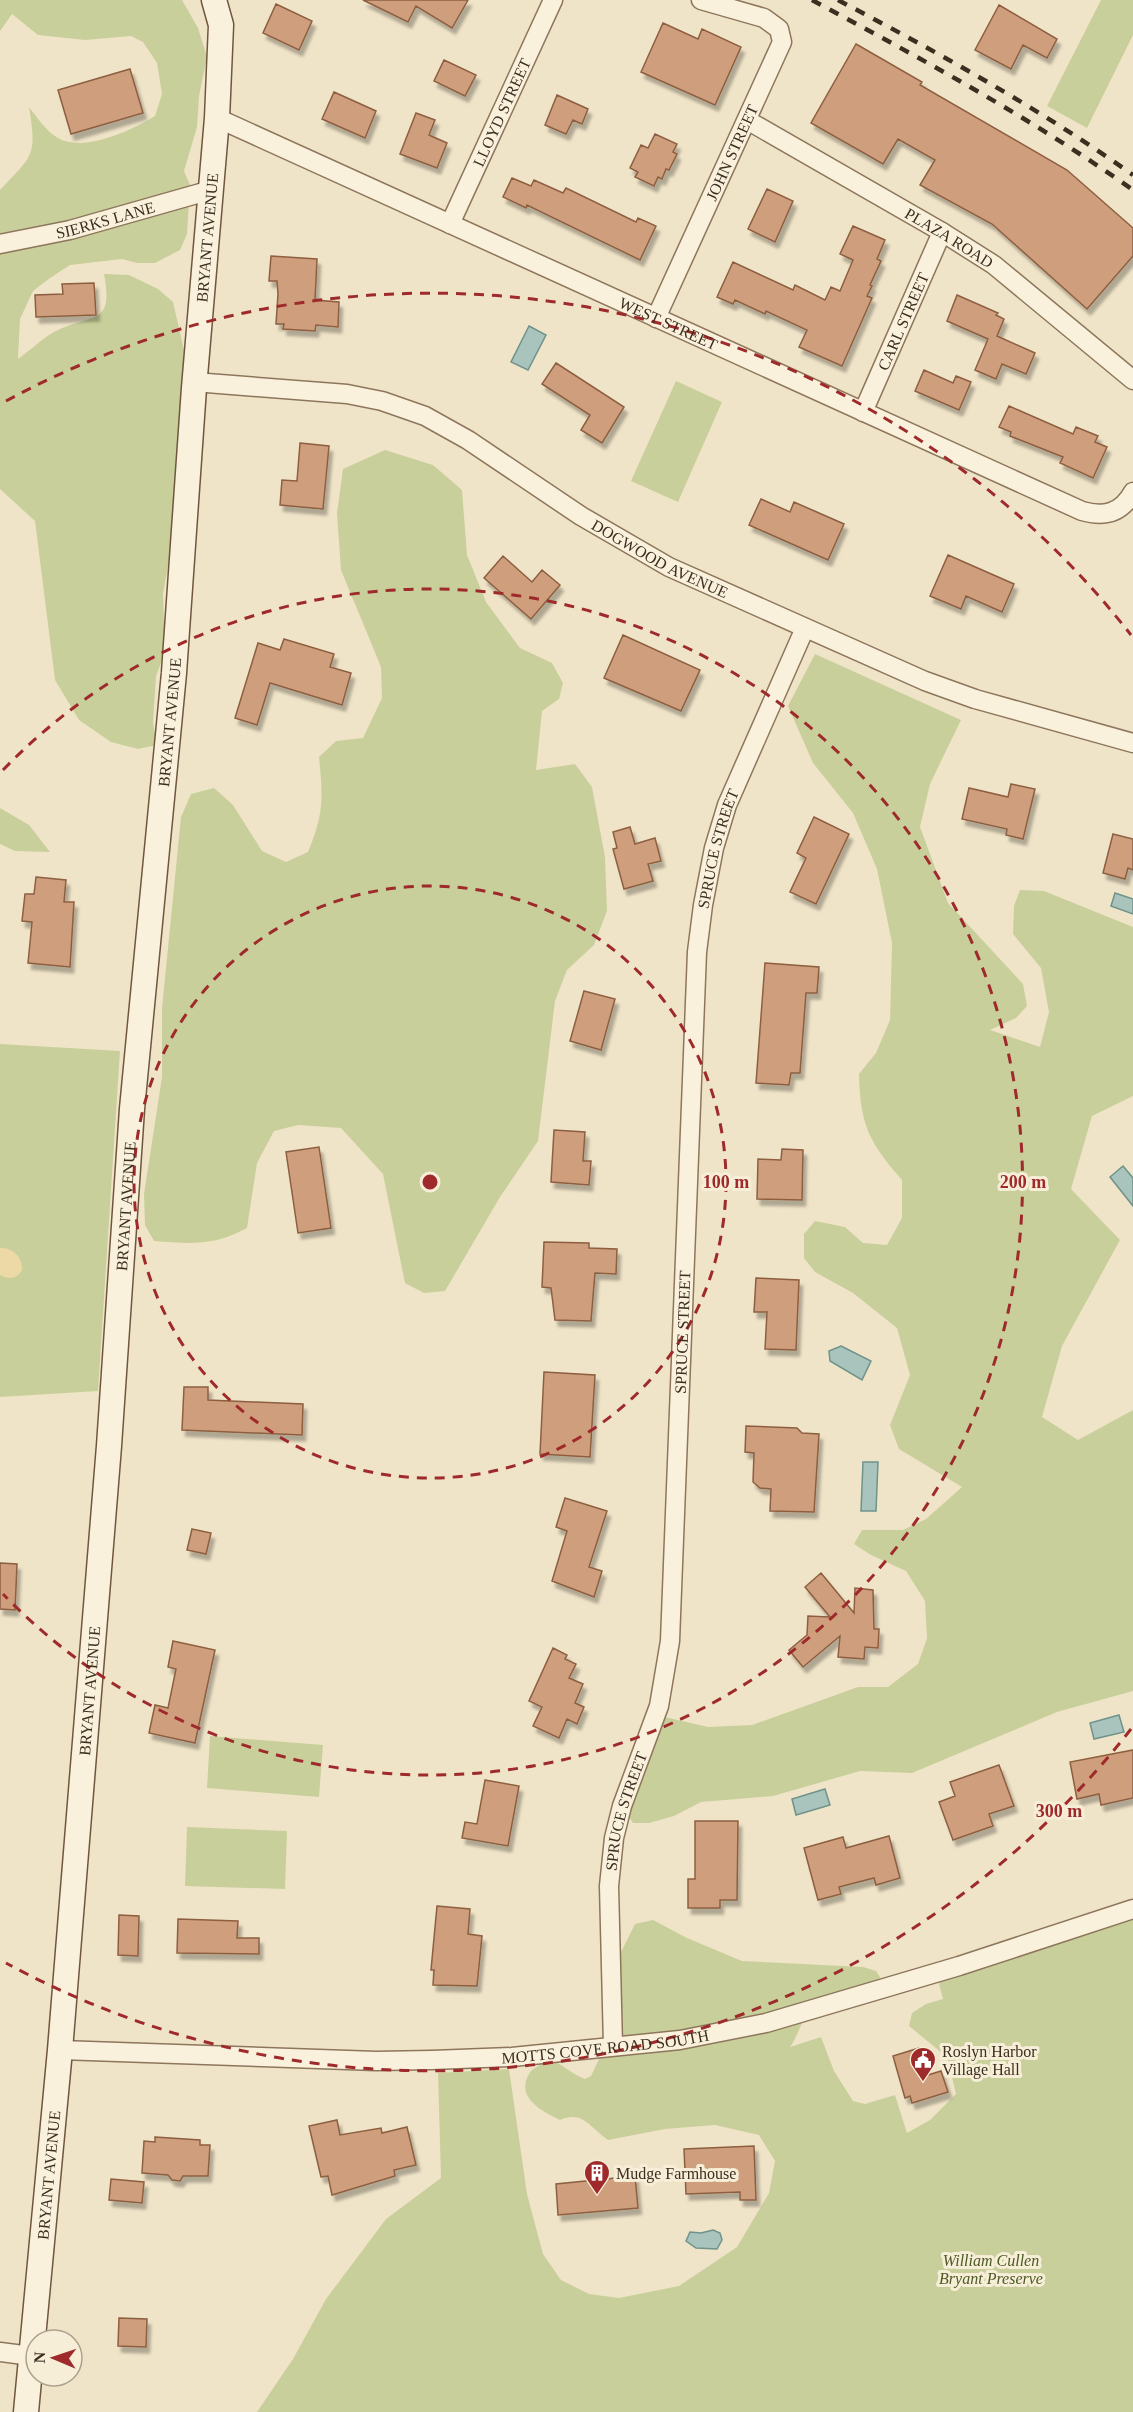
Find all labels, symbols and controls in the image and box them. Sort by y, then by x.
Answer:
street label: LLOYD STREET [470,56,534,169]
street label: JOHN STREET [703,102,761,203]
street label: BRYANT AVENUE [193,172,221,303]
street label: SIERKS LANE [54,198,157,242]
street label: PLAZA ROAD [902,205,996,271]
street label: CARL STREET [874,270,932,373]
street label: WEST STREET [617,294,720,353]
street label: DOGWOOD AVENUE [589,516,731,601]
street label: BRYANT AVENUE [155,657,184,788]
street label: SPRUCE STREET [695,786,742,910]
street label: BRYANT AVENUE [113,1141,139,1271]
centre of rings [420,1172,440,1192]
text: 100 m [703,1172,749,1192]
text: 200 m [1000,1172,1046,1192]
street label: SPRUCE STREET [672,1270,694,1394]
street label: BRYANT AVENUE [76,1625,103,1756]
street label: SPRUCE STREET [603,1749,650,1872]
text: 300 m [1036,1801,1082,1821]
street label: MOTTS COVE ROAD SOUTH [501,2026,711,2066]
place label: Roslyn Harbor Village Hall [942,2043,1037,2079]
public building icon: Roslyn Harbor Village Hall [908,2045,938,2083]
street label: BRYANT AVENUE [34,2110,63,2240]
building icon: Mudge Farmhouse [582,2158,612,2196]
place label: Mudge Farmhouse [616,2165,736,2183]
park label: William Cullen Bryant Preserve [939,2252,1043,2288]
north arrow [24,2328,84,2388]
text: N [31,2351,48,2364]

